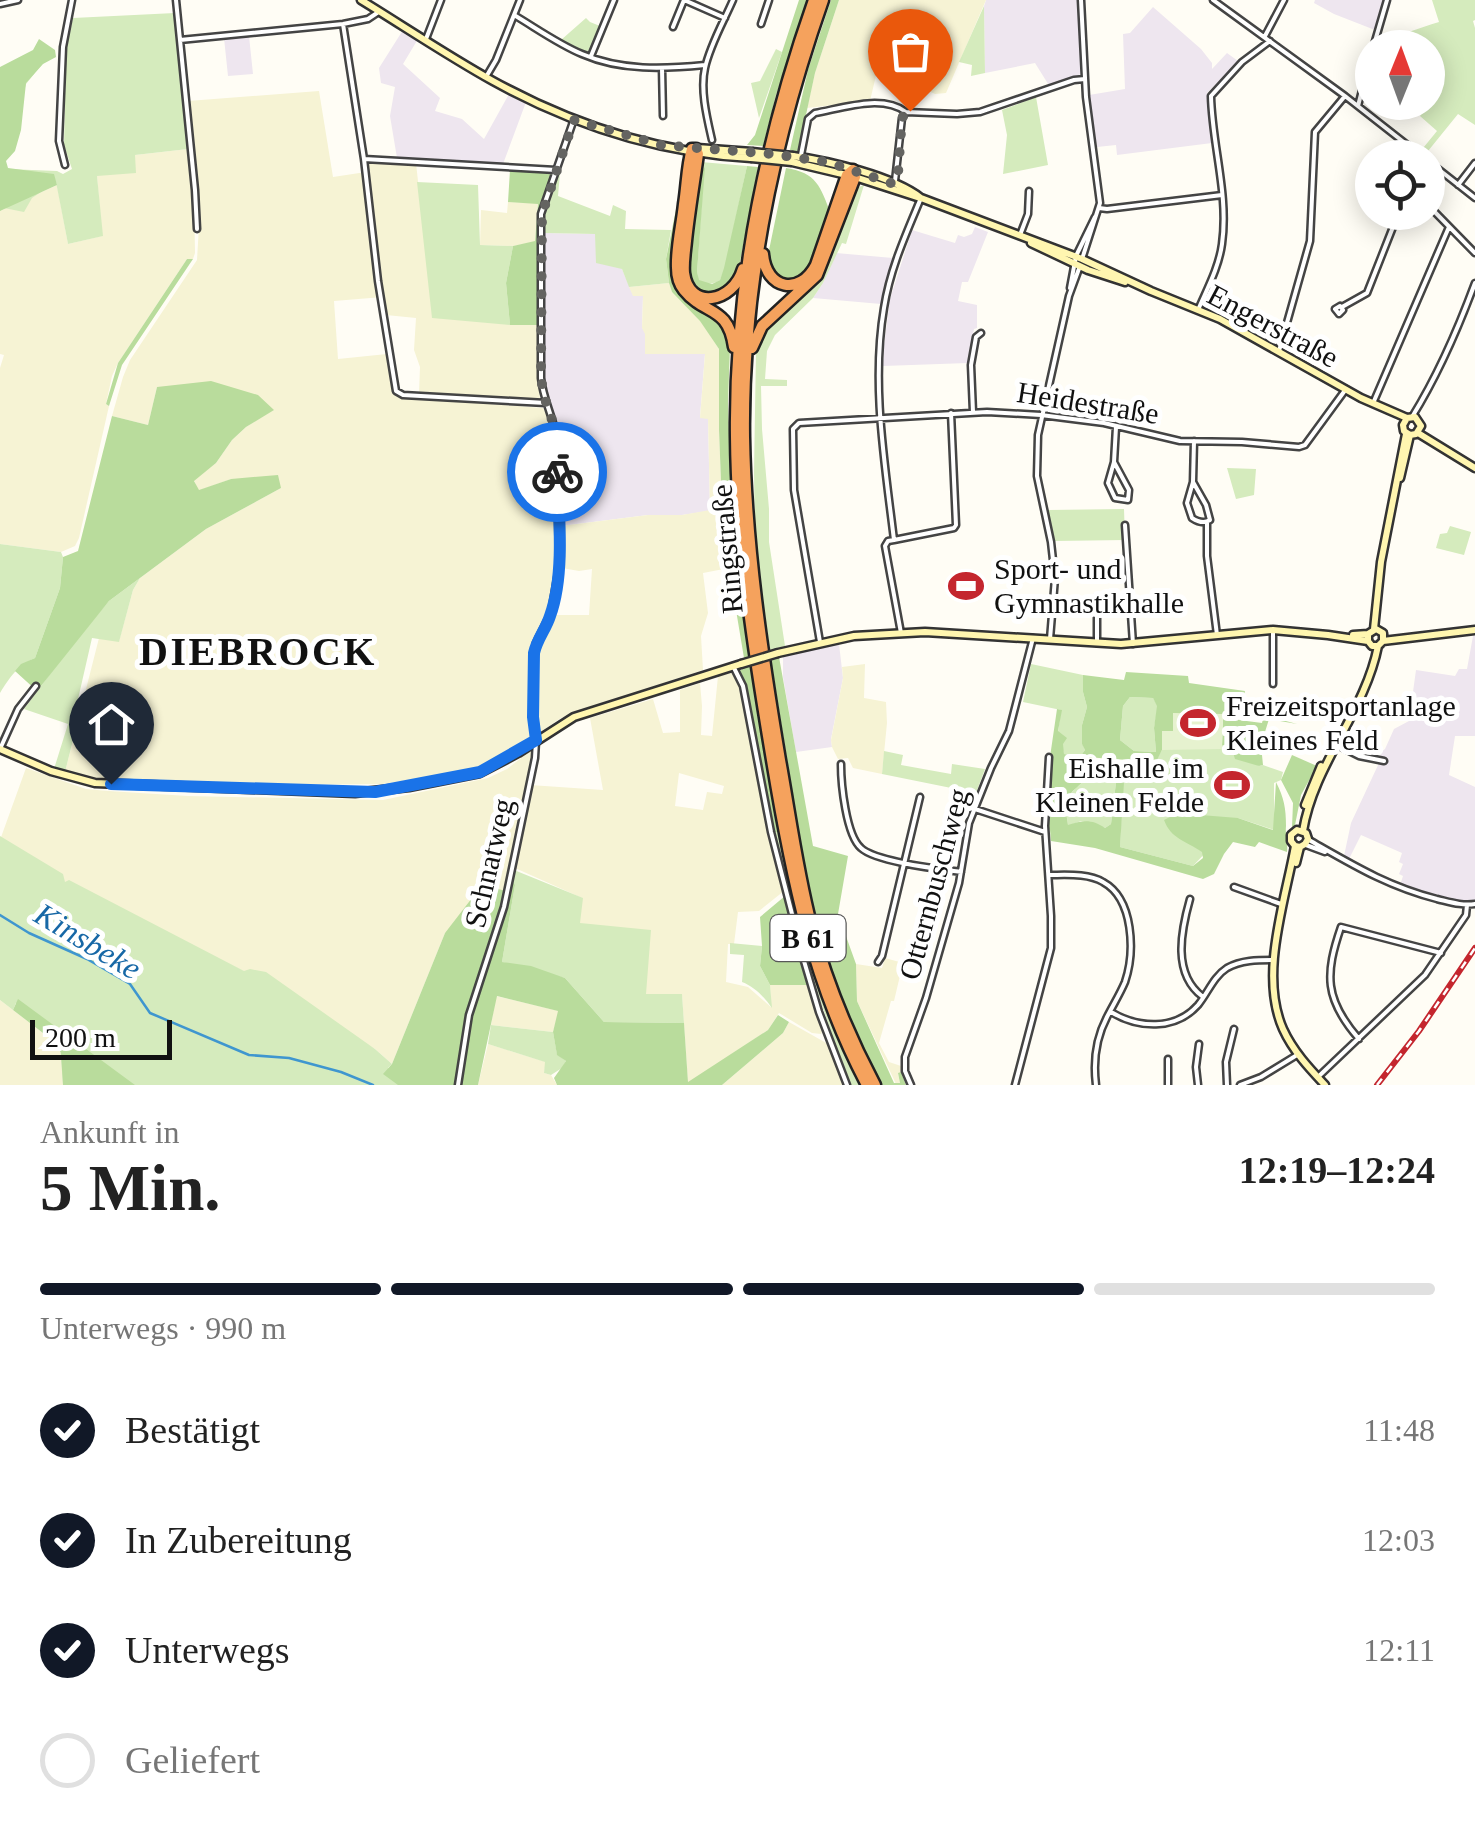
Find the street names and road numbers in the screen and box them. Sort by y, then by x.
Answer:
street label: Engerstraße [1202,277,1344,374]
street label: Heidestraße [1015,375,1161,430]
street label: Ringstraße [704,483,749,615]
street label: Otternbuschweg [892,785,975,983]
street label: Schnatweg [458,795,519,931]
road number: B 61 [770,915,846,961]

